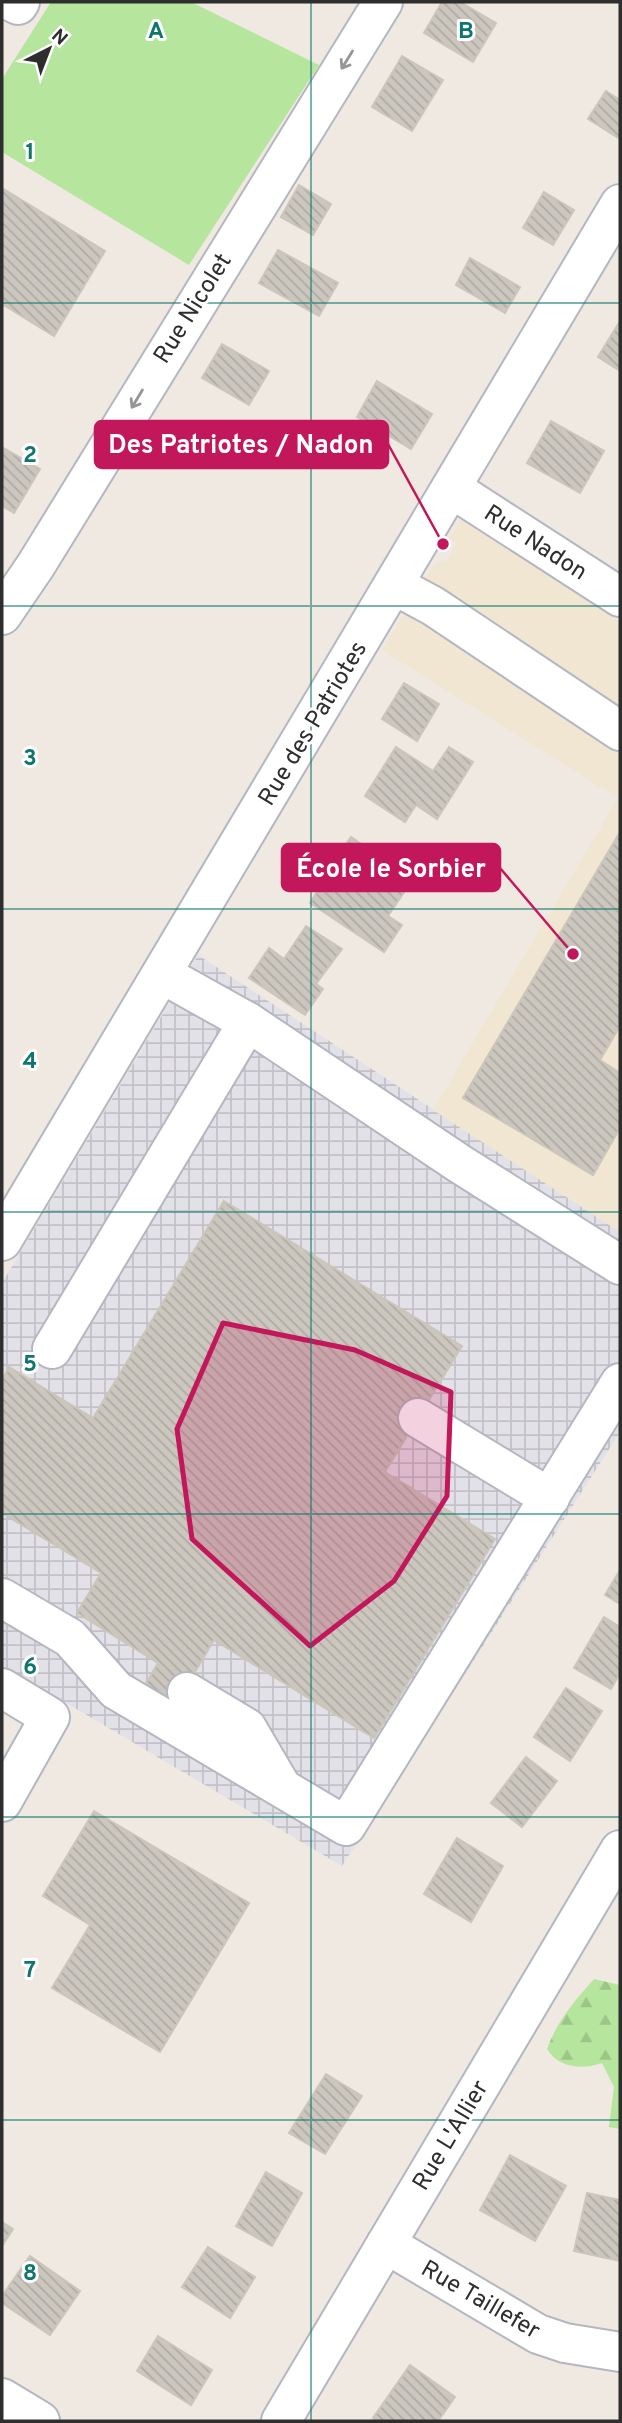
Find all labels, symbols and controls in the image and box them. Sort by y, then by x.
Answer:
north arrow [14,14,84,84]
text: A [148,18,164,47]
text: B [458,18,474,47]
text: N [46,24,72,51]
one-way arrow [339,49,353,69]
text: 1 [25,139,35,168]
street label: Rue Nicolet [148,248,239,370]
one-way arrow [129,389,143,409]
callout: Des Patriotes / Nadon [95,421,388,468]
text: Des Patriotes / Nadon [108,430,374,463]
text: 2 [23,442,37,471]
street label: Rue Nadon [478,499,592,588]
street label: Rue des Patriotes [253,636,375,812]
text: 3 [23,745,37,774]
callout: École le Sorbier [282,844,500,891]
text: École le Sorbier [296,852,486,887]
text: 4 [23,1048,37,1077]
text: 5 [23,1351,37,1380]
text: 6 [23,1654,37,1683]
text: 7 [24,1957,36,1986]
street label: Rue L'Allier [407,2075,496,2197]
street label: Rue Taillefer [415,2255,545,2347]
text: 8 [23,2260,37,2289]

